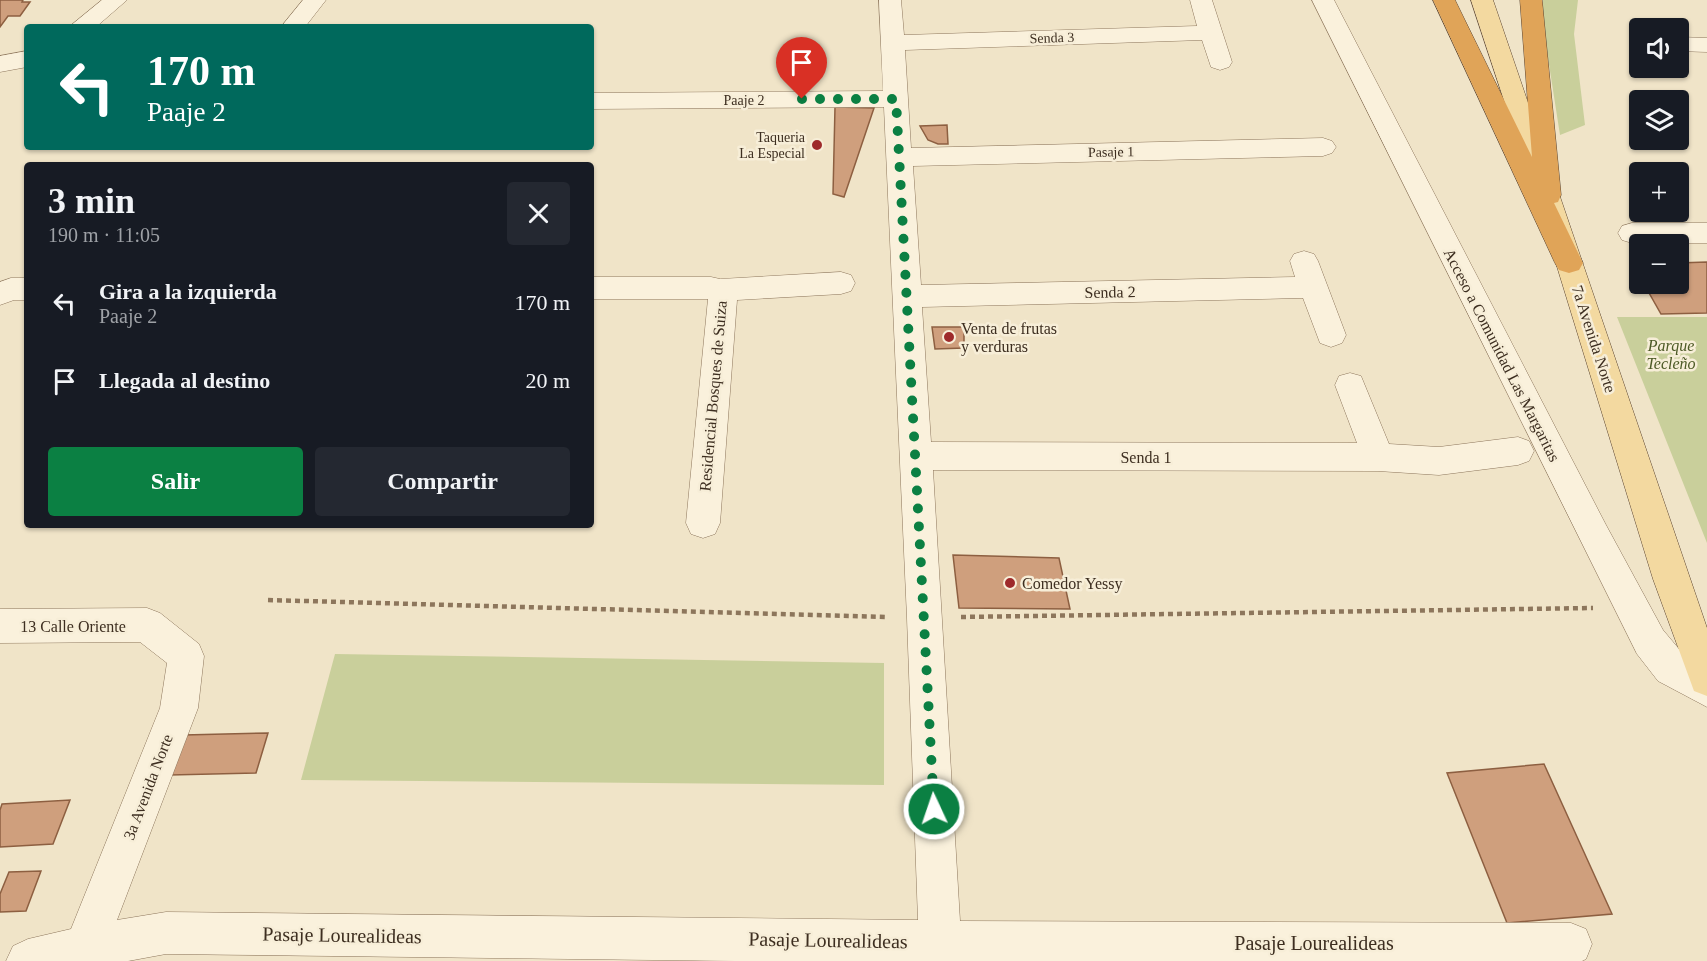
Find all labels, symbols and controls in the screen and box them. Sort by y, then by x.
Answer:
map controls [1629,18,1689,294]
button: sound [1629,18,1689,78]
street label: Senda 3 [1029,30,1075,46]
pin [776,37,827,99]
icon: arrive [785,46,818,79]
icon: left [48,48,126,126]
text: 170 m [147,48,256,94]
button: layers [1629,90,1689,150]
street label: Paaje 2 [724,93,764,108]
text: Paaje 2 [147,97,226,127]
place label: Taqueria La Especial [739,130,806,161]
marker: Taqueria La Especial [810,138,824,152]
street label: Pasaje 1 [1088,144,1134,160]
button: + [1629,162,1689,222]
text: 3 min [48,181,135,221]
button: close [507,182,570,245]
text: 190 m · 11:05 [48,224,160,246]
button: − [1629,234,1689,294]
street label: Acceso a Comunidad Las Margaritas [1440,246,1563,465]
text: Gira a la izquierda [99,279,277,304]
street label: Senda 2 [1084,283,1136,301]
street label: 7a Avenida Norte [1569,283,1619,395]
icon: left [48,287,81,320]
text: 170 m [514,290,570,315]
street label: Residencial Bosques de Suiza [696,300,731,492]
text: Paaje 2 [99,305,157,327]
place label: Venta de frutas y verduras [961,320,1057,356]
marker: Venta de frutas y verduras [942,330,956,344]
park label: Parque Tecleño [1646,337,1696,372]
icon: arrive [48,365,81,398]
text: Llegada al destino [99,368,270,393]
text: 20 m [525,368,570,393]
button: Salir [48,447,303,516]
button: Compartir [315,447,570,516]
street label: Senda 1 [1120,449,1172,466]
place label: Comedor Yessy [1022,575,1122,593]
marker: Comedor Yessy [1003,576,1017,590]
street label: 13 Calle Oriente [20,618,126,635]
street label: 3a Avenida Norte [120,732,176,842]
position arrow [902,777,966,841]
street label: Pasaje Lourealideas [262,923,422,948]
street label: Pasaje Lourealideas [748,928,908,953]
street label: Pasaje Lourealideas [1234,932,1394,955]

